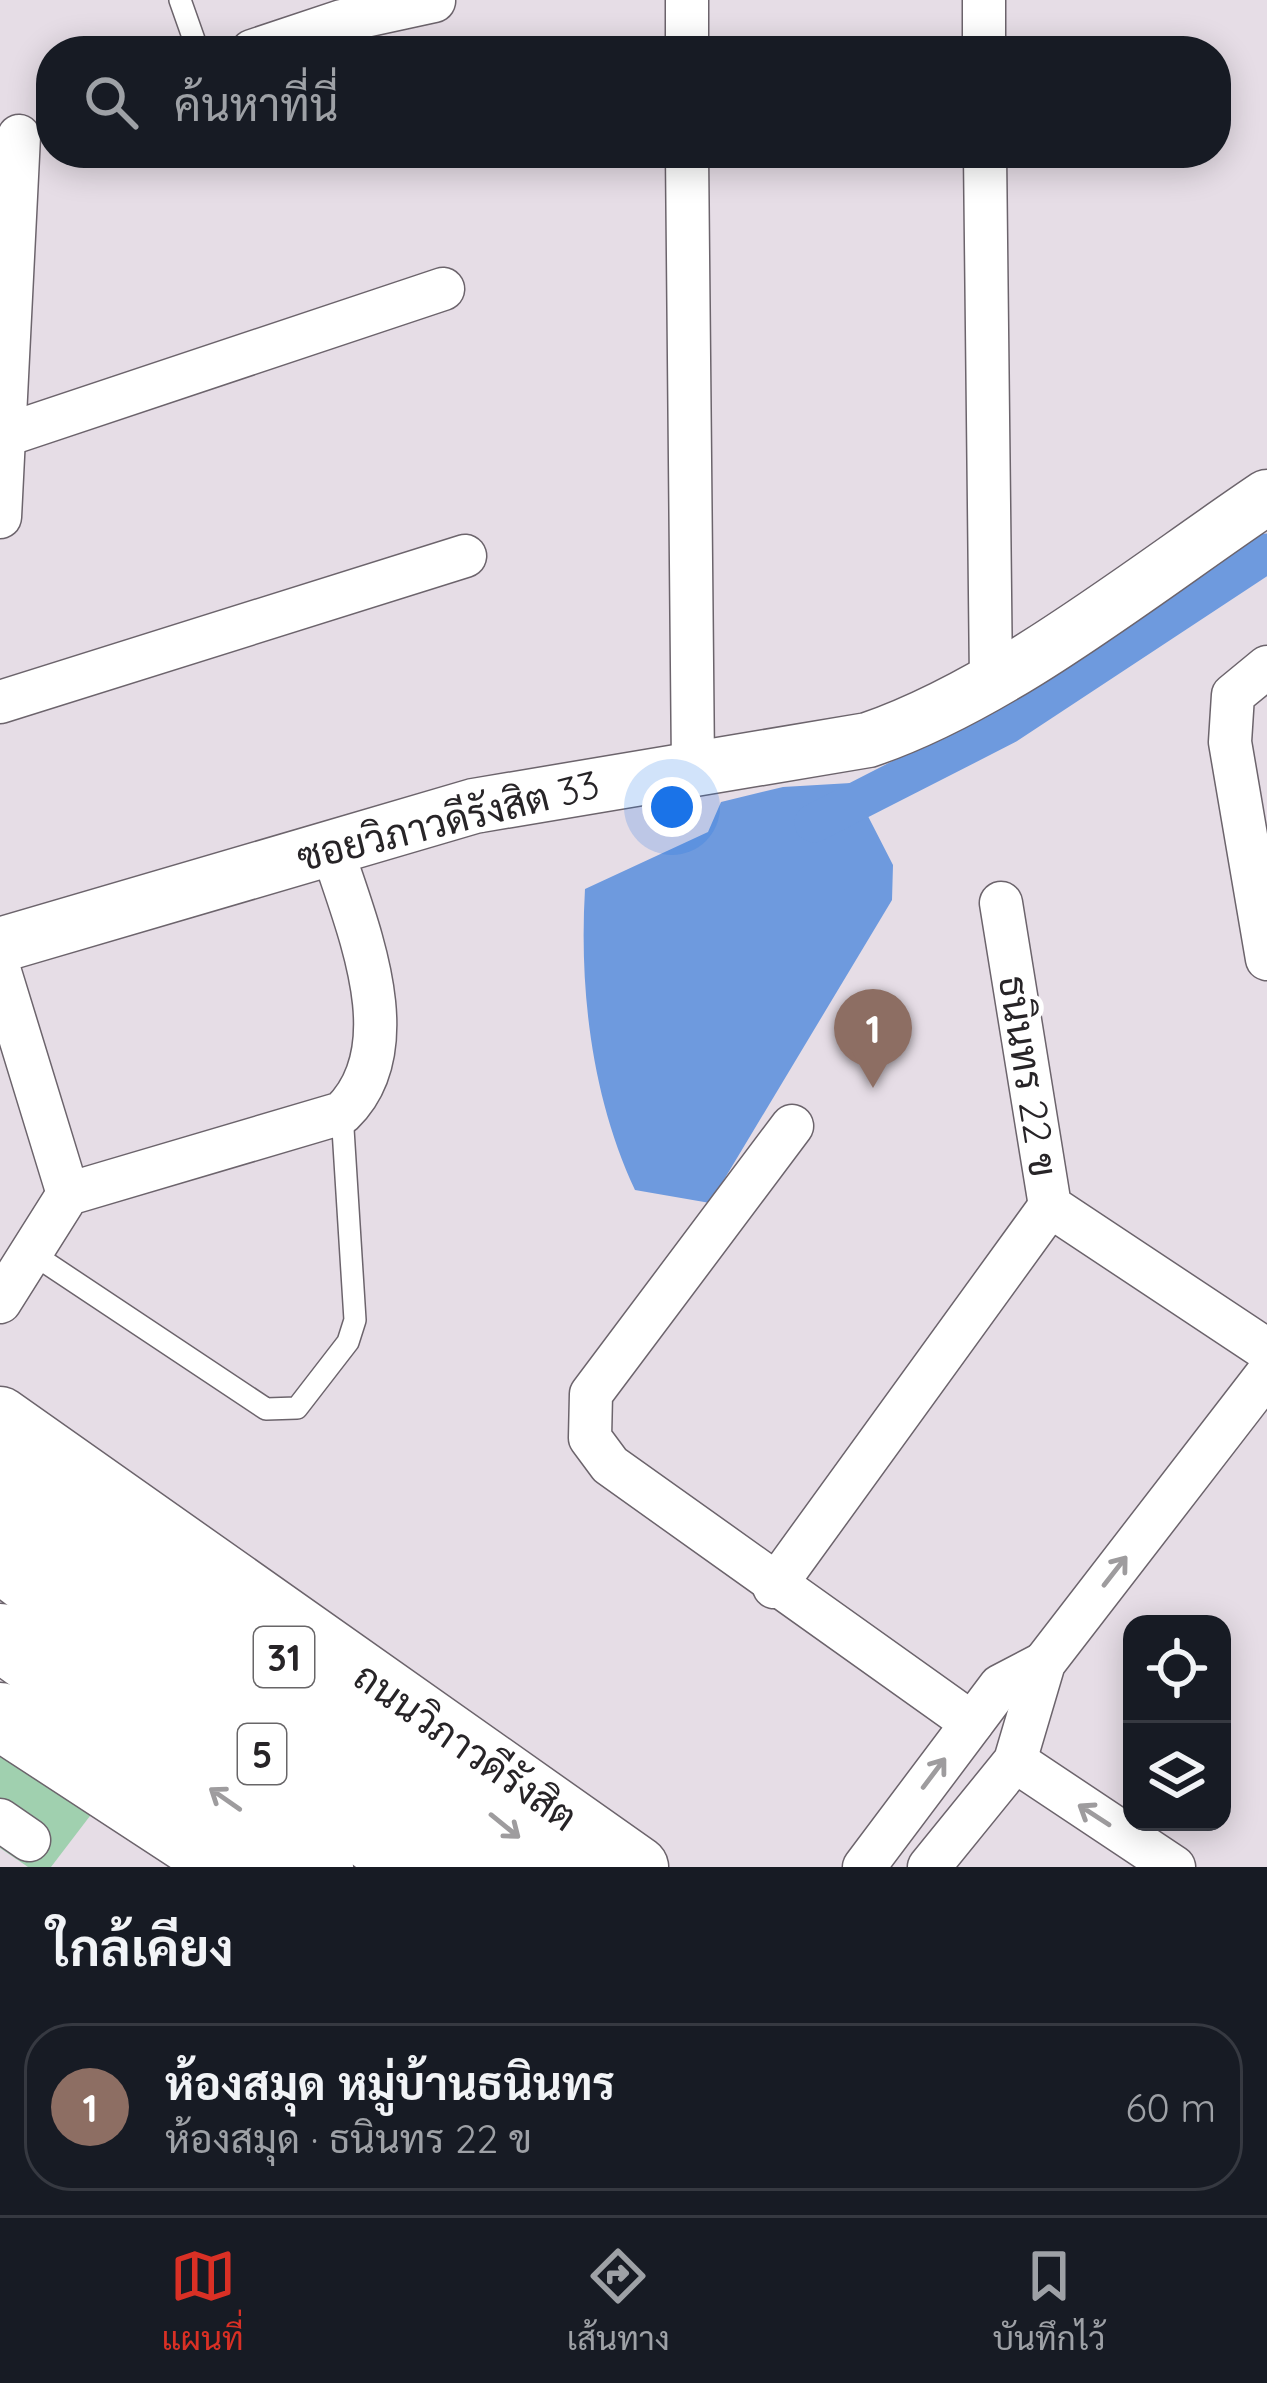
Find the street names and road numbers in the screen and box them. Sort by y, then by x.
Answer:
street label: ซอยวิภาวดีรังสิต 33 [292,759,604,881]
street label: ธนินทร 22 ข [989,972,1069,1180]
road number: 31 [254,1627,314,1687]
street label: ถนนวิภาวดีรังสิต [345,1651,587,1841]
road number: 5 [238,1724,286,1784]

